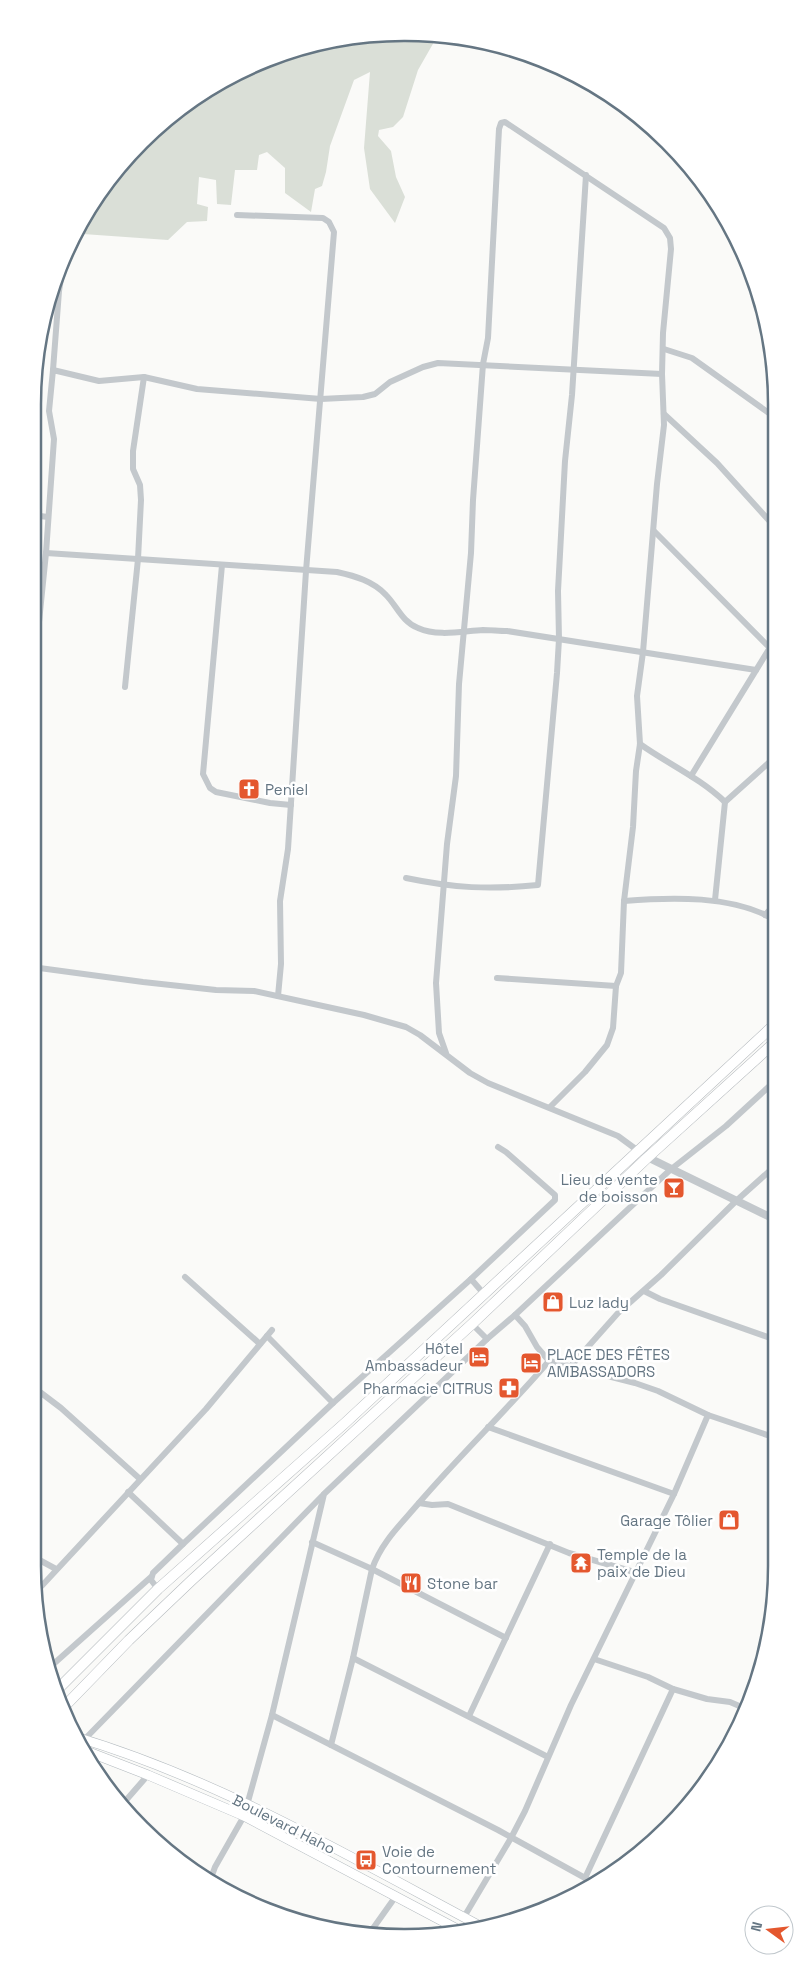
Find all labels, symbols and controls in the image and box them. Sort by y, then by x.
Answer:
church icon: Peniel [237,777,261,801]
place label: Peniel [265,780,308,799]
place label: Lieu de vente de boisson [561,1170,658,1206]
bar icon: Lieu de vente de boisson [662,1176,686,1200]
shop icon: Luz lady [541,1290,565,1314]
place label: Luz lady [569,1293,629,1312]
place label: Hôtel Ambassadeur [365,1339,463,1375]
hotel icon: Hôtel Ambassadeur [467,1345,491,1369]
place label: PLACE DES FÊTES AMBASSADORS [547,1345,670,1381]
hotel icon: PLACE DES FÊTES AMBASSADORS [519,1351,543,1375]
pharmacy icon: Pharmacie CITRUS [497,1376,521,1400]
place label: Pharmacie CITRUS [363,1379,493,1398]
shop icon: Garage Tôlier [717,1508,741,1532]
place label: Garage Tôlier [620,1511,713,1530]
place label: Temple de la paix de Dieu [597,1545,687,1581]
temple icon: Temple de la paix de Dieu [569,1551,593,1575]
restaurant icon: Stone bar [399,1571,423,1595]
place label: Stone bar [427,1574,498,1593]
street label: Boulevard Haho [229,1790,339,1858]
place label: Voie de Contournement [382,1842,496,1878]
bus stop icon: Voie de Contournement [354,1848,378,1872]
north arrow [744,1905,794,1955]
text: N [747,1920,766,1934]

